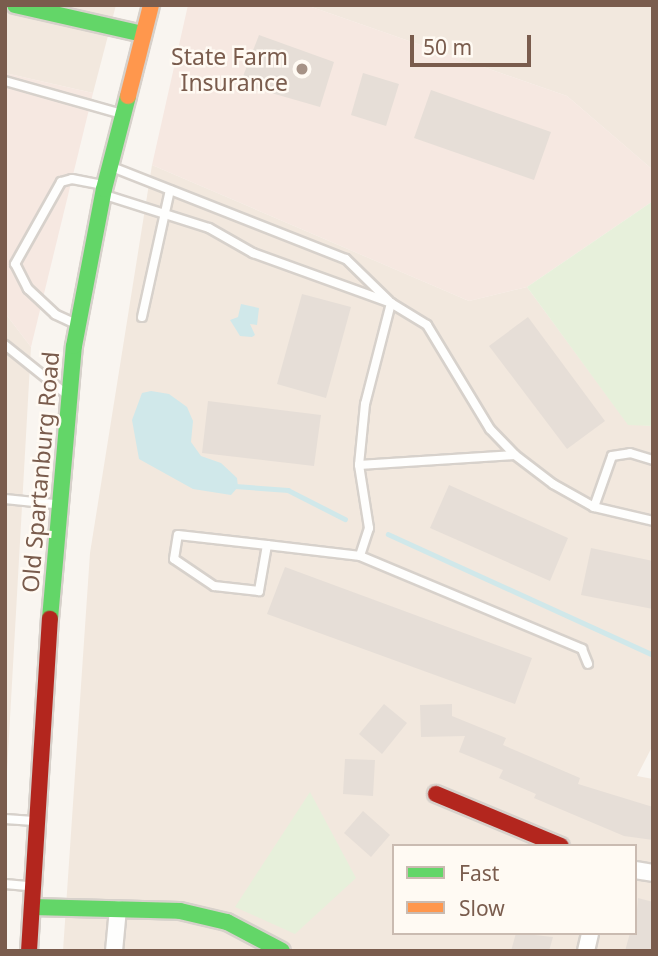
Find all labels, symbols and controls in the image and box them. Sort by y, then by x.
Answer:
scale bar [413,21,534,65]
text: 50 m [423,33,472,61]
place label: State Farm Insurance [171,42,288,96]
marker: State Farm Insurance [294,61,310,77]
street label: Old Spartanburg Road [16,350,64,594]
legend [392,844,637,935]
text: Fast [459,859,499,887]
text: Slow [459,894,505,922]

